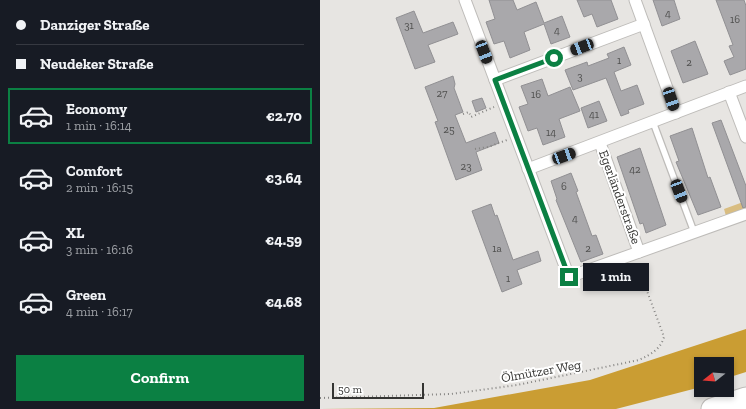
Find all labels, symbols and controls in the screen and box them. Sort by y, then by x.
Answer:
house number: 4 [665,7,671,20]
house number: 16 [730,13,740,26]
text: Danziger Straße [40,16,150,34]
house number: 31 [404,19,415,32]
house number: 4 [554,24,560,37]
car [569,37,595,57]
car [474,39,494,65]
route start [545,49,563,67]
house number: 1 [617,54,622,67]
text: Neudeker Straße [40,55,154,73]
house number: 2 [686,56,692,69]
house number: 3 [577,70,583,83]
car [661,86,681,112]
house number: 27 [437,87,447,100]
house number: 16 [531,88,541,101]
icon: car [18,98,54,134]
text: Economy [66,100,127,118]
text: €2.70 [266,107,302,125]
house number: 41 [589,108,600,121]
text: 1 min · 16:14 [66,118,132,133]
house number: 25 [443,123,455,136]
house number: 14 [546,126,556,139]
car [551,146,577,166]
street label: Egerländerstraße [596,148,644,246]
icon: car [18,160,54,196]
house number: 23 [460,160,472,173]
text: Comfort [66,162,122,180]
house number: 42 [629,163,641,176]
text: €3.64 [265,169,302,187]
car [669,178,689,204]
text: 2 min · 16:15 [66,180,133,195]
house number: 6 [561,180,567,193]
house number: 4 [572,212,578,225]
icon: car [18,222,54,258]
text: XL [66,224,84,242]
text: €4.59 [265,231,302,249]
text: 3 min · 16:16 [66,242,133,257]
house number: 1a [492,242,502,255]
house number: 2 [585,242,591,255]
callout: 1 min [583,263,649,291]
route end [560,268,578,286]
text: 1 min [601,269,631,284]
house number: 1 [506,272,511,285]
icon: car [18,284,54,320]
text: Green [66,286,106,304]
text: €4.68 [265,293,302,311]
text: 4 min · 16:17 [66,304,133,319]
button: Confirm [16,355,304,401]
street label: Ölmützer Weg [500,357,582,385]
north arrow [694,357,734,397]
map controls [694,357,734,397]
scale bar [332,381,424,400]
text: 50 m [338,383,362,396]

